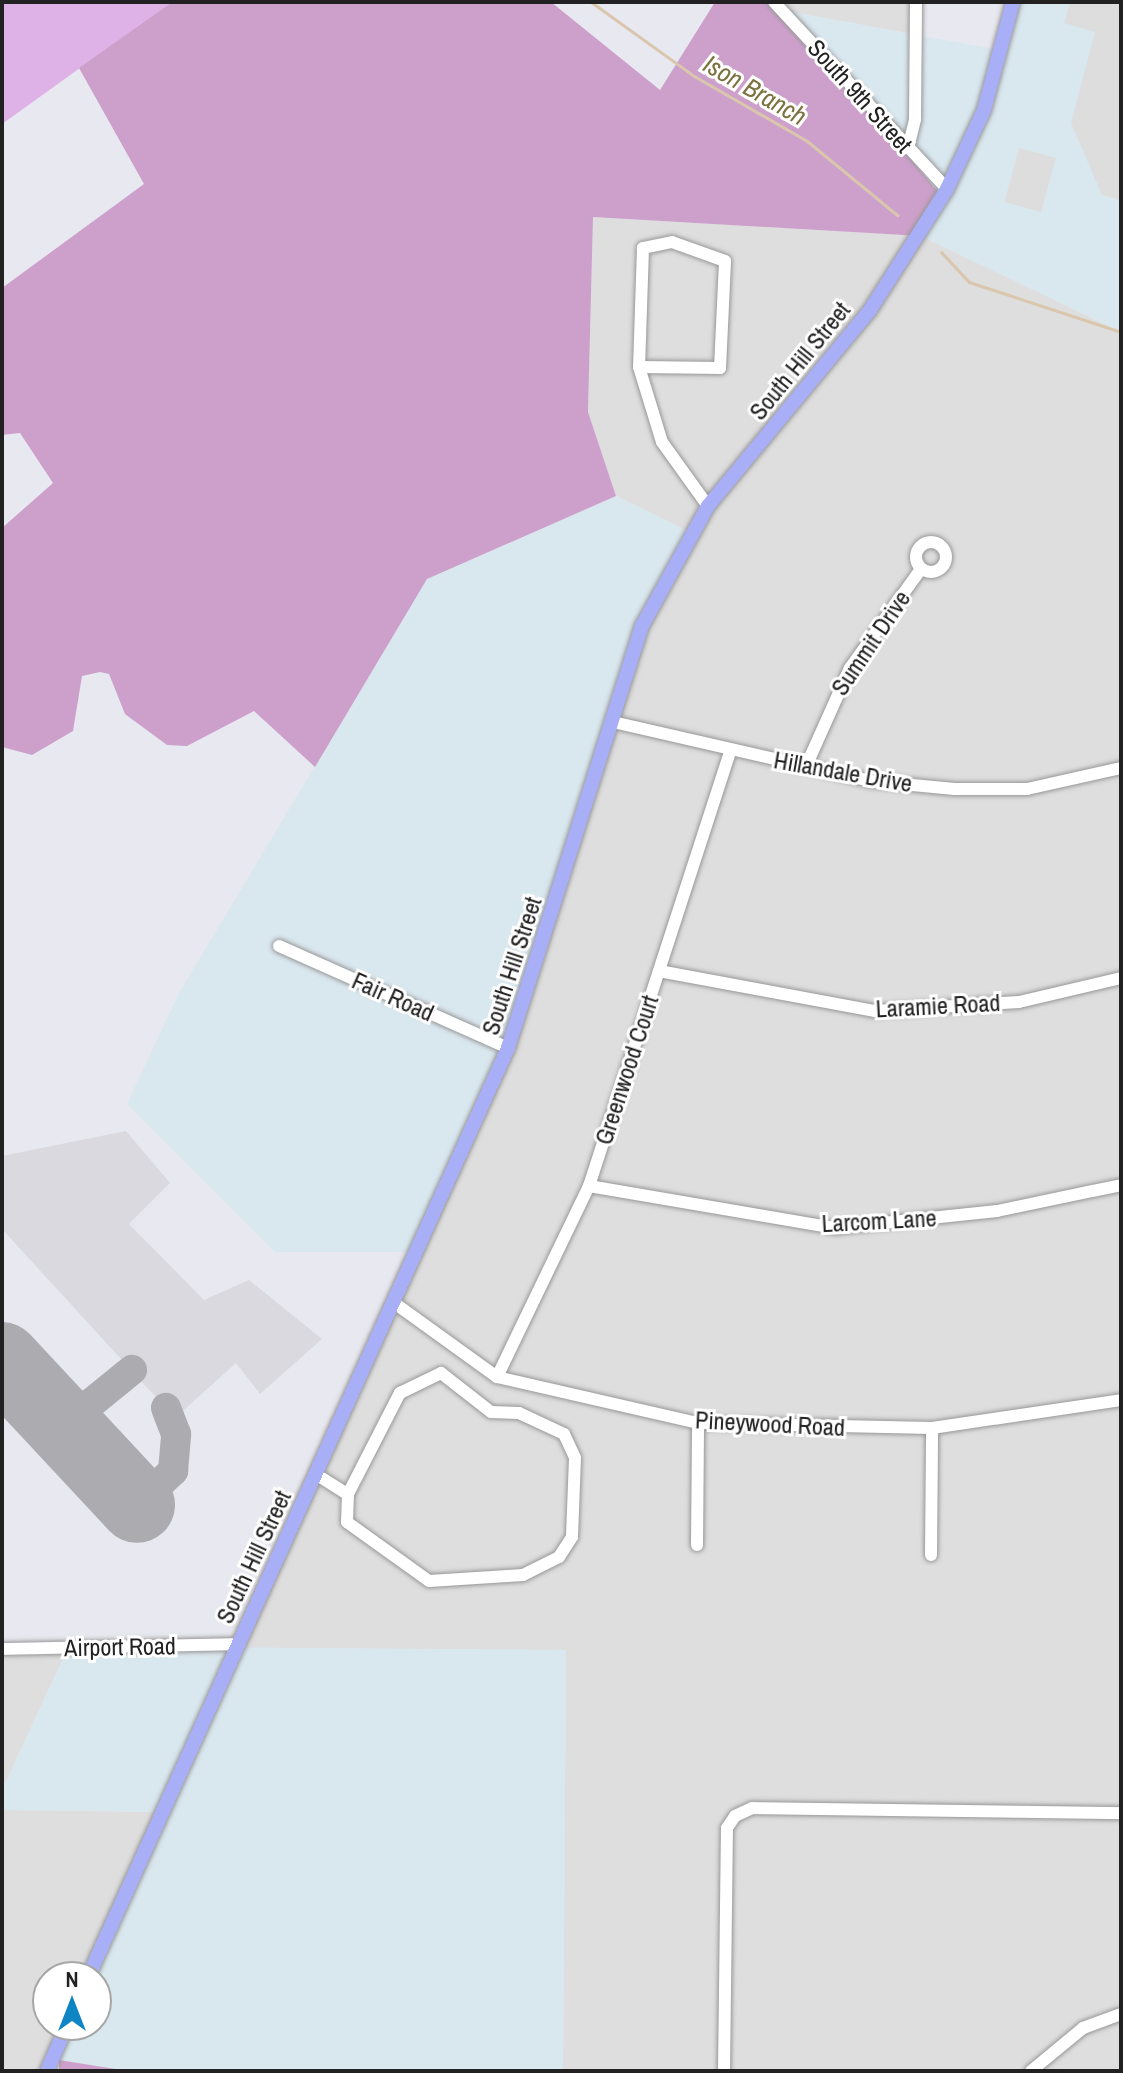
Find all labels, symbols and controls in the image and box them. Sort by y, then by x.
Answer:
street label: South 9th Street [802,34,918,158]
water label: Ison Branch [698,48,812,132]
street label: South Hill Street [744,296,856,426]
street label: Summit Drive [825,585,917,701]
street label: Hillandale Drive [772,746,914,798]
street label: South Hill Street [476,893,548,1039]
street label: Fair Road [348,966,438,1028]
street label: Laramie Road [875,988,1001,1024]
street label: Greenwood Court [589,992,665,1148]
street label: Larcom Lane [821,1204,937,1238]
street label: Pineywood Road [694,1406,846,1442]
street label: South Hill Street [211,1486,297,1628]
street label: Airport Road [64,1632,176,1662]
north arrow [32,1961,112,2041]
text: N [65,1964,79,1994]

